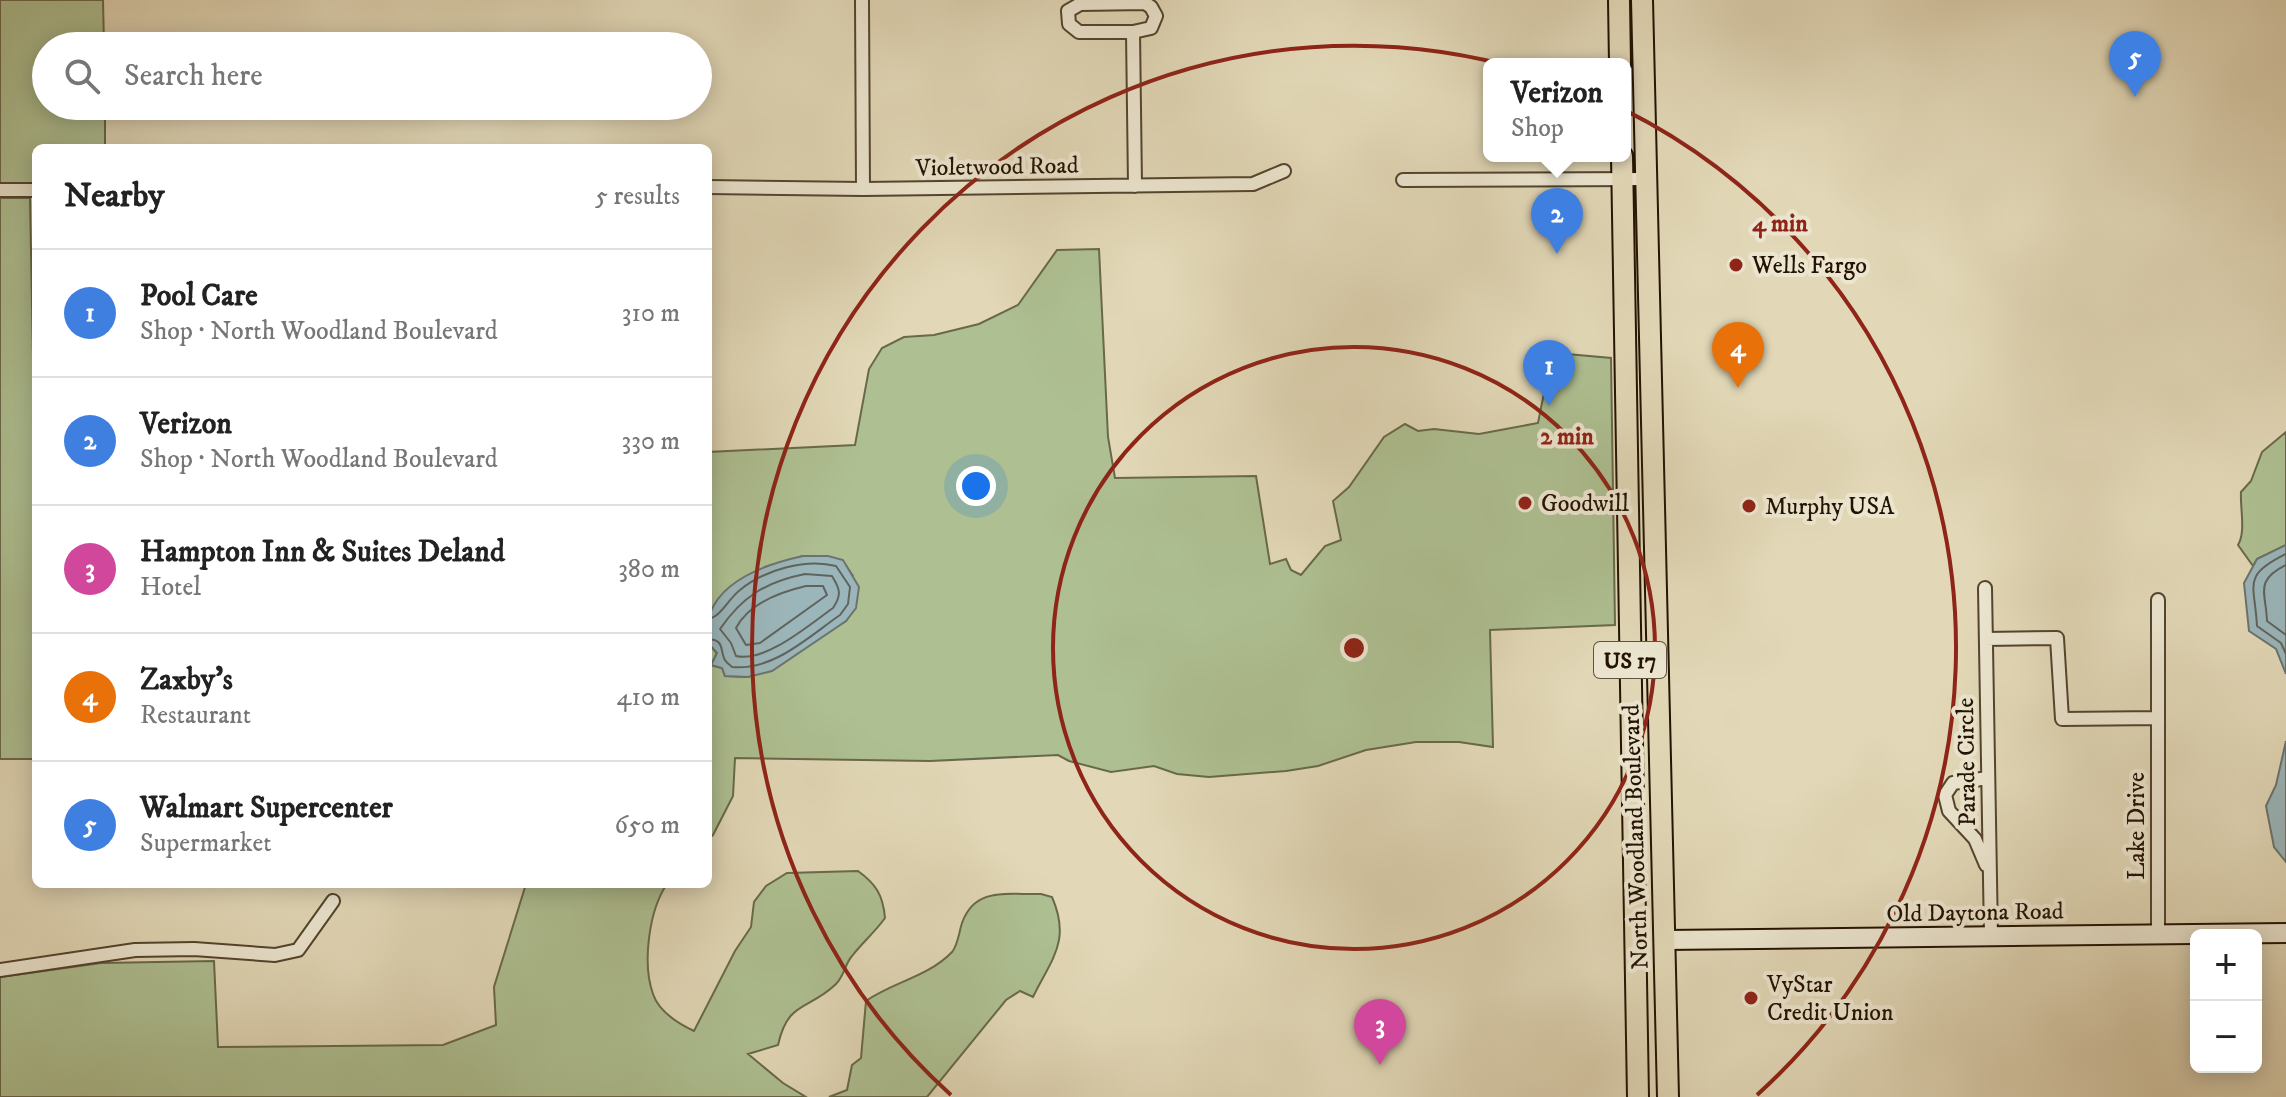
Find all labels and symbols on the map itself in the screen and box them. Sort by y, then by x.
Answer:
pin: 5 [2109,31,2161,97]
street label: Violetwood Road [914,151,1079,183]
pin: 2 [1531,188,1583,254]
text: 4 min [1752,209,1808,239]
place label: Wells Fargo [1751,251,1867,281]
marker: Wells Fargo [1727,256,1745,274]
pin: 4 [1712,322,1764,388]
pin: 1 [1523,340,1575,406]
text: 2 min [1540,422,1594,452]
your location [956,466,996,506]
place label: Goodwill [1541,489,1630,519]
place label: Murphy USA [1765,492,1895,522]
marker: Goodwill [1516,494,1534,512]
marker: Murphy USA [1740,497,1758,515]
centre of rings [1340,634,1368,662]
road number: US 17 [1594,642,1666,678]
street label: Parade Circle [1951,697,1983,827]
street label: North Woodland Boulevard [1616,704,1656,970]
street label: Lake Drive [2122,772,2152,880]
street label: Old Daytona Road [1886,896,2064,930]
place label: VyStar Credit Union [1766,970,1894,1028]
marker: VyStar Credit Union [1742,989,1760,1007]
pin: 3 [1354,999,1406,1065]

